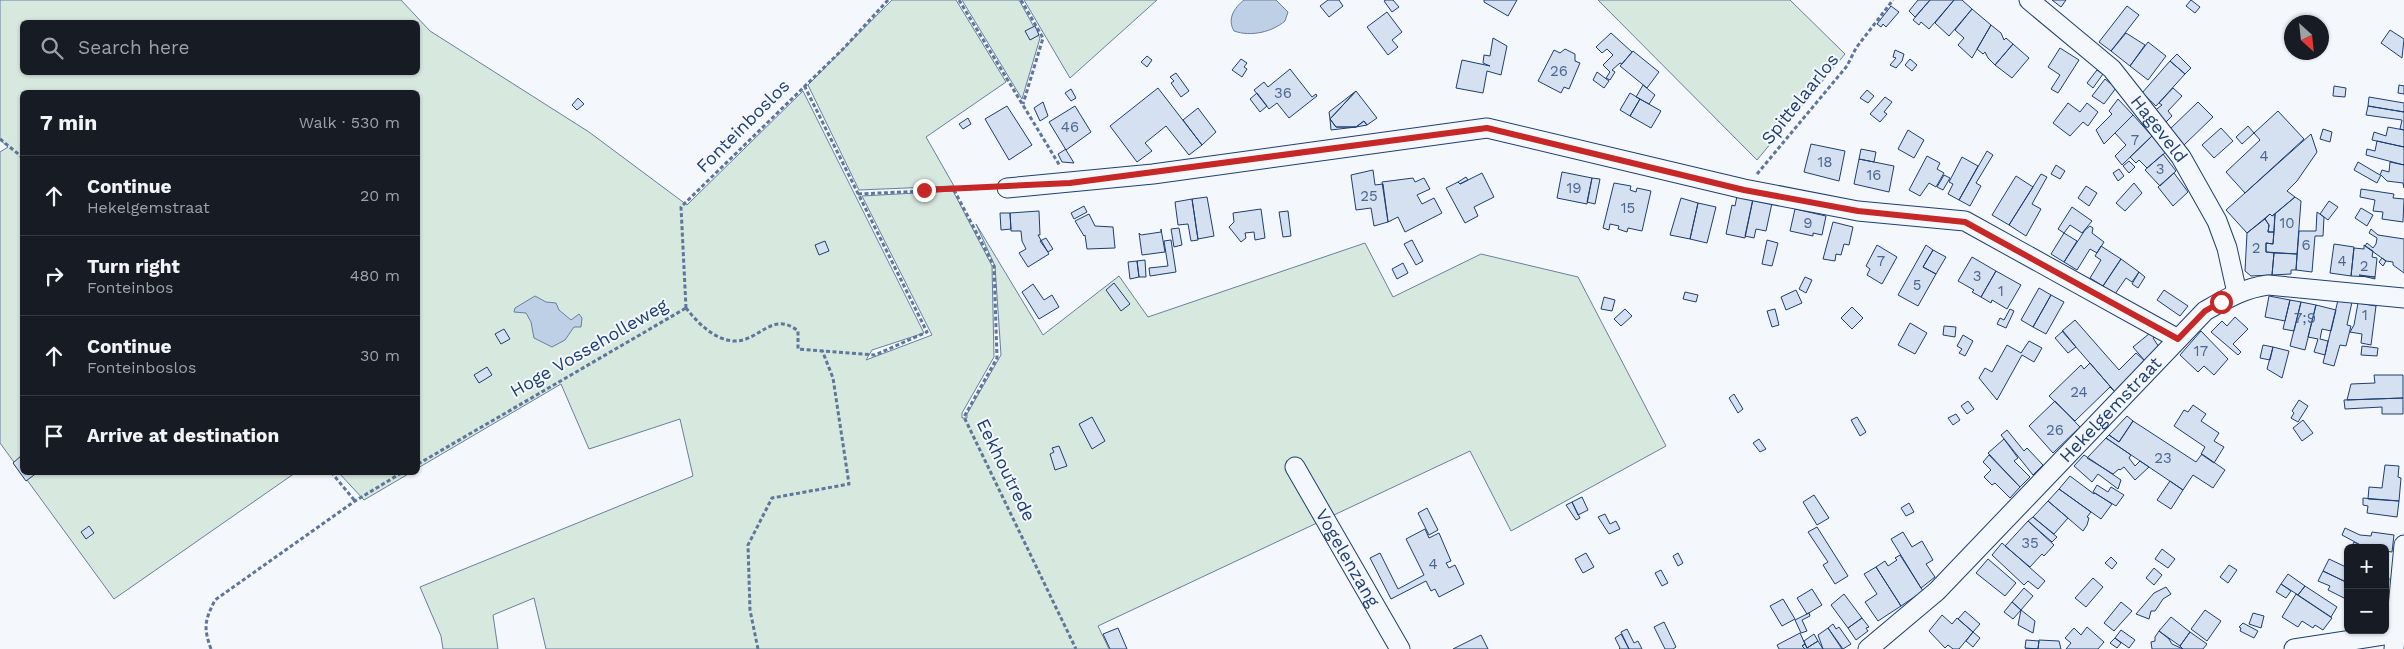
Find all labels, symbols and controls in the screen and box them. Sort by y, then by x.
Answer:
north arrow [2284,15,2329,60]
search box [20,20,420,75]
icon: search [38,34,66,62]
text: Search here [78,36,189,59]
street label: Spittelaarlos [1757,49,1843,148]
house number: 26 [1550,62,1568,80]
street label: Fonteinboslos [692,75,794,177]
house number: 36 [1274,84,1292,102]
street label: Hageveld [2127,91,2192,166]
text: 7 min [40,110,97,135]
text: Walk · 530 m [299,113,400,132]
house number: 46 [1061,118,1079,136]
house number: 7 [2131,131,2139,149]
house number: 4 [2259,147,2269,165]
house number: 18 [1817,153,1833,171]
house number: 3 [2156,160,2164,178]
house number: 16 [1867,166,1881,184]
text: Continue [87,175,171,198]
route end [913,179,936,202]
house number: 19 [1566,179,1582,197]
icon: ahead [40,182,68,210]
text: 20 m [360,186,400,205]
house number: 25 [1360,187,1378,205]
text: Hekelgemstraat [87,198,210,217]
house number: 15 [1621,199,1635,217]
house number: 9 [1803,214,1813,232]
house number: 10 [2279,214,2295,232]
house number: 6 [2301,236,2311,254]
house number: 2 [2252,239,2260,257]
house number: 7 [1877,252,1885,270]
house number: 4 [2337,252,2347,270]
text: Turn right [87,255,180,278]
house number: 2 [2360,257,2368,275]
icon: right [40,262,68,290]
text: 480 m [350,266,400,285]
house number: 3 [1973,267,1981,285]
house number: 5 [1913,276,1921,294]
text: Fonteinbos [87,278,173,297]
house number: 1 [1998,282,2004,300]
route start [2210,291,2233,314]
street label: Hoge Vosseholleweg [506,294,672,401]
house number: 1 [2362,306,2368,324]
house number: 7;9 [2294,309,2316,327]
text: Continue [87,335,171,358]
icon: ahead [40,342,68,370]
house number: 17 [2194,342,2208,360]
text: 30 m [360,346,400,365]
street label: Hekelgemstraat [2055,352,2166,467]
text: Fonteinboslos [87,358,196,377]
house number: 24 [2070,383,2088,401]
street label: Eekhoutrede [973,415,1040,524]
house number: 26 [2046,421,2064,439]
icon: arrive [40,422,68,450]
text: Arrive at destination [87,424,279,447]
house number: 23 [2154,449,2172,467]
street label: Vogelenzang [1312,505,1385,611]
house number: 35 [2021,534,2039,552]
map controls [2344,544,2389,634]
button: + [2344,544,2389,589]
house number: 4 [1428,555,1438,573]
button: − [2344,589,2389,634]

